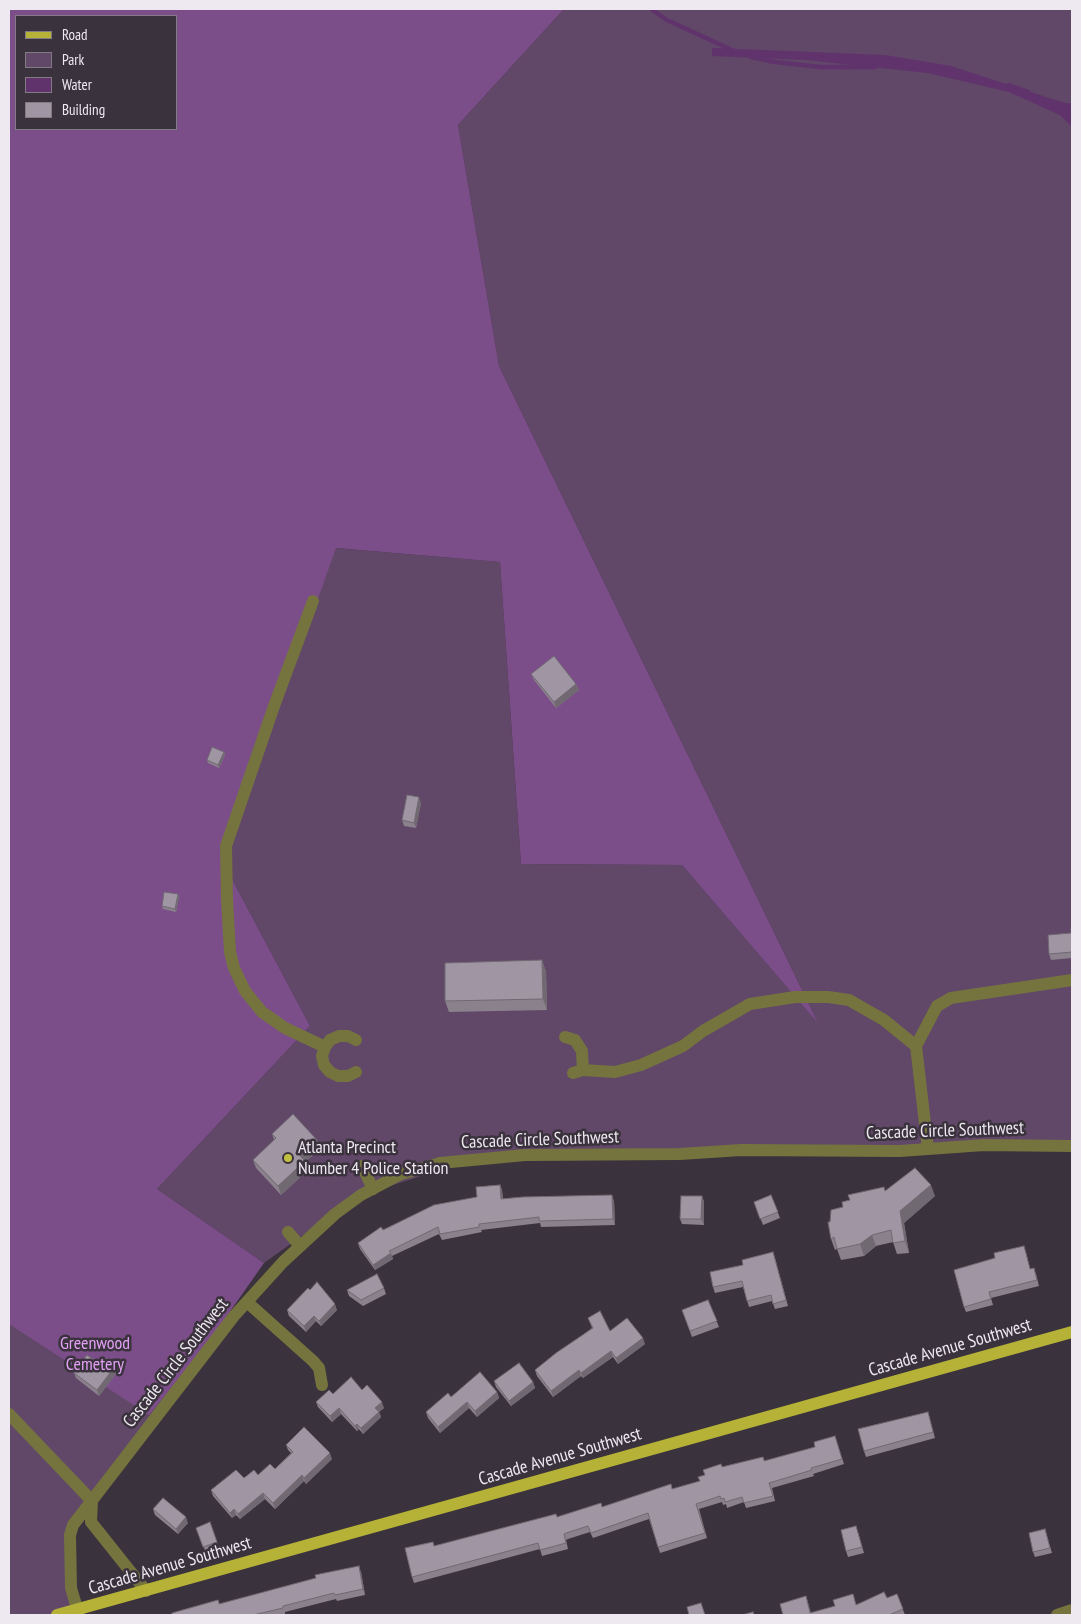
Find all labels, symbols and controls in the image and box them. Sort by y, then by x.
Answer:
legend [15,15,178,130]
text: Road [62,25,88,44]
text: Park [62,50,84,69]
text: Water [62,75,92,94]
text: Building [62,100,105,119]
street label: Cascade Circle Southwest [866,1117,1024,1145]
street label: Cascade Circle Southwest [461,1126,619,1154]
place label: Atlanta Precinct Number 4 Police Station [298,1137,448,1180]
marker: Atlanta Precinct Number 4 Police Station [282,1152,294,1164]
street label: Cascade Circle Southwest [119,1294,233,1432]
street label: Cascade Avenue Southwest [866,1314,1034,1382]
park label: Greenwood Cemetery [60,1333,130,1376]
street label: Cascade Avenue Southwest [476,1423,644,1491]
street label: Cascade Avenue Southwest [86,1532,254,1600]

